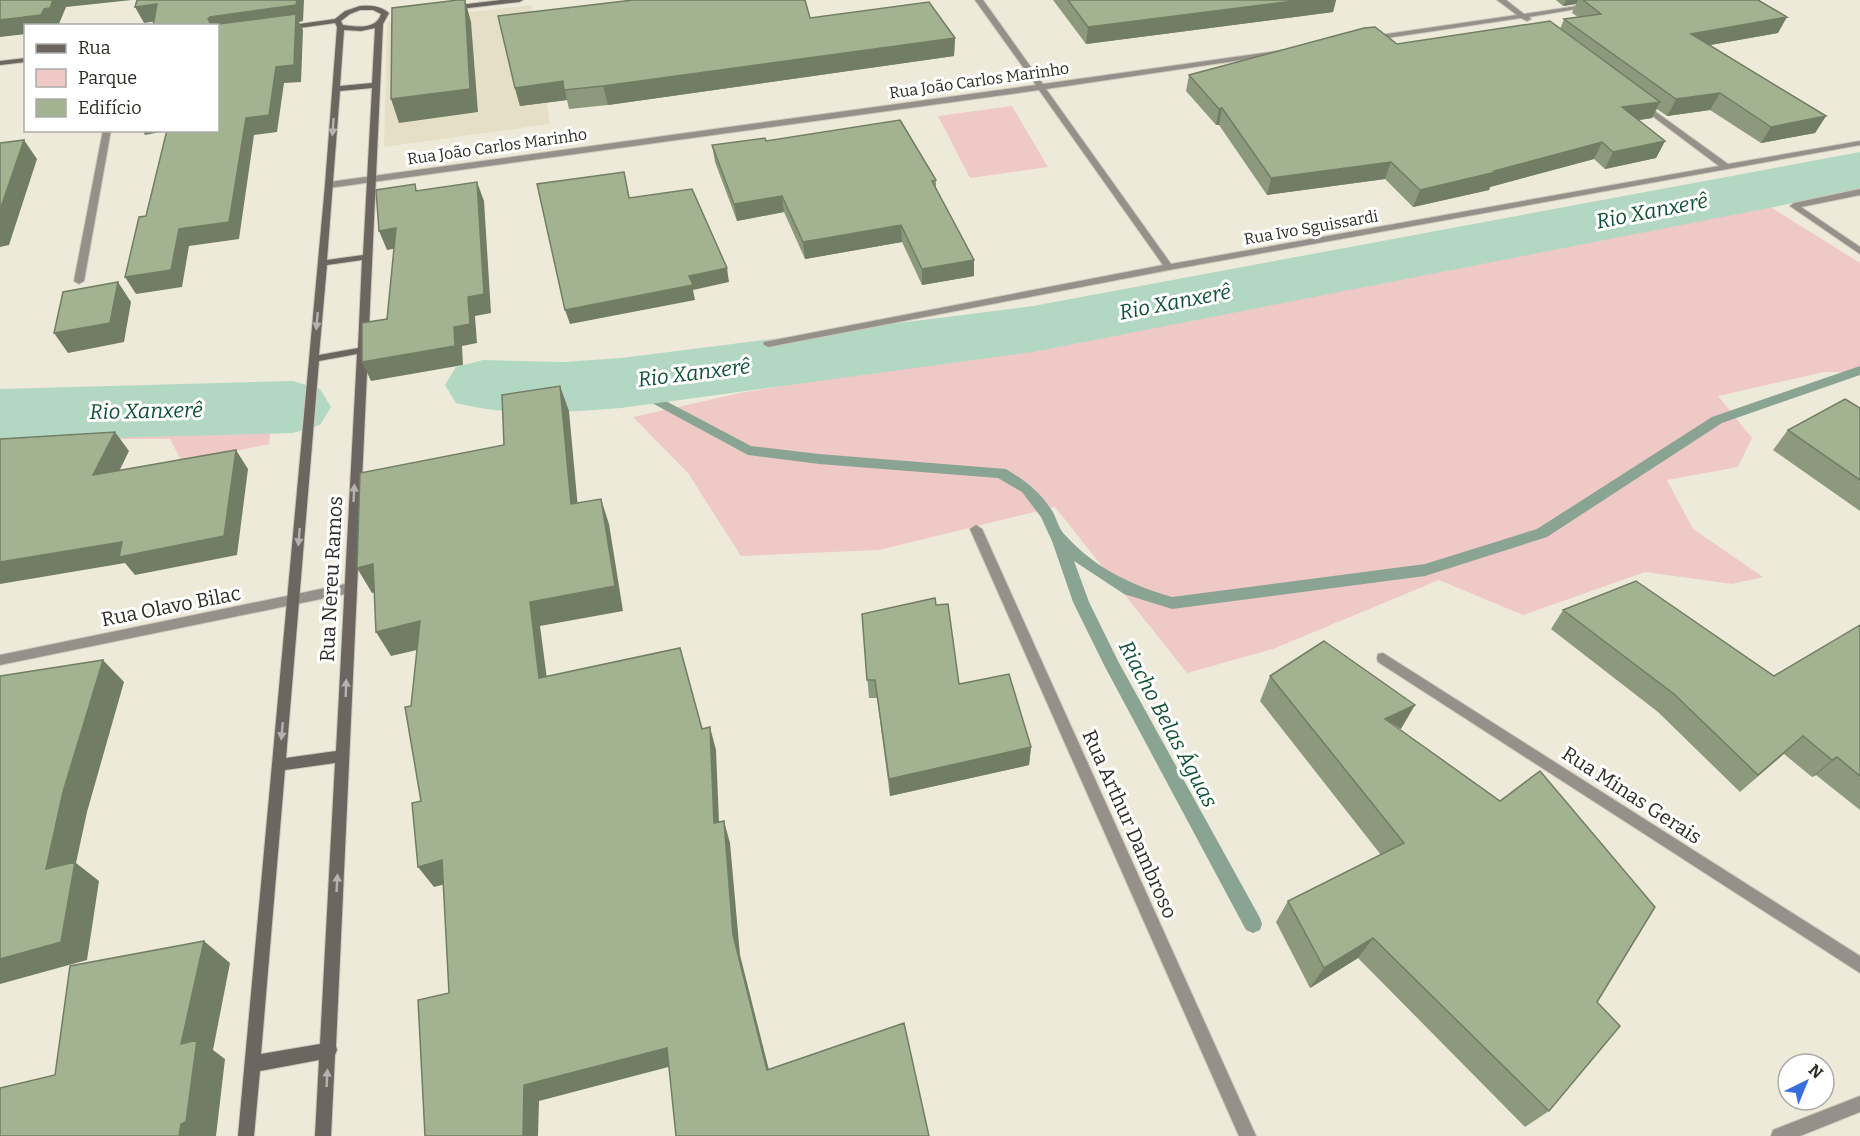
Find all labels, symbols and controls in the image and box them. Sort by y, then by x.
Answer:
legend [24,24,219,132]
text: Rua [78,37,111,59]
street label: Rua João Carlos Marinho [888,58,1070,103]
text: Parque [78,67,137,89]
text: Edifício [78,97,142,119]
one-way arrow [328,118,337,137]
street label: Rua João Carlos Marinho [406,124,588,169]
water label: Rio Xanxerê [1594,187,1710,235]
street label: Rua Ivo Sguissardi [1242,206,1380,249]
water label: Rio Xanxerê [1117,278,1233,326]
one-way arrow [312,312,322,331]
water label: Rio Xanxerê [636,353,752,393]
water label: Rio Xanxerê [89,397,203,425]
one-way arrow [350,484,359,503]
street label: Rua Nereu Ramos [315,495,347,663]
one-way arrow [294,527,303,546]
street label: Rua Olavo Bilac [99,581,243,631]
water label: Riacho Belas Águas [1113,636,1223,812]
one-way arrow [341,679,350,698]
one-way arrow [277,721,287,740]
street label: Rua Arthur Dambroso [1078,726,1182,922]
street label: Rua Minas Gerais [1558,741,1706,849]
one-way arrow [332,873,341,892]
north arrow [1776,1052,1836,1112]
text: N [1805,1060,1827,1083]
one-way arrow [322,1068,331,1087]

